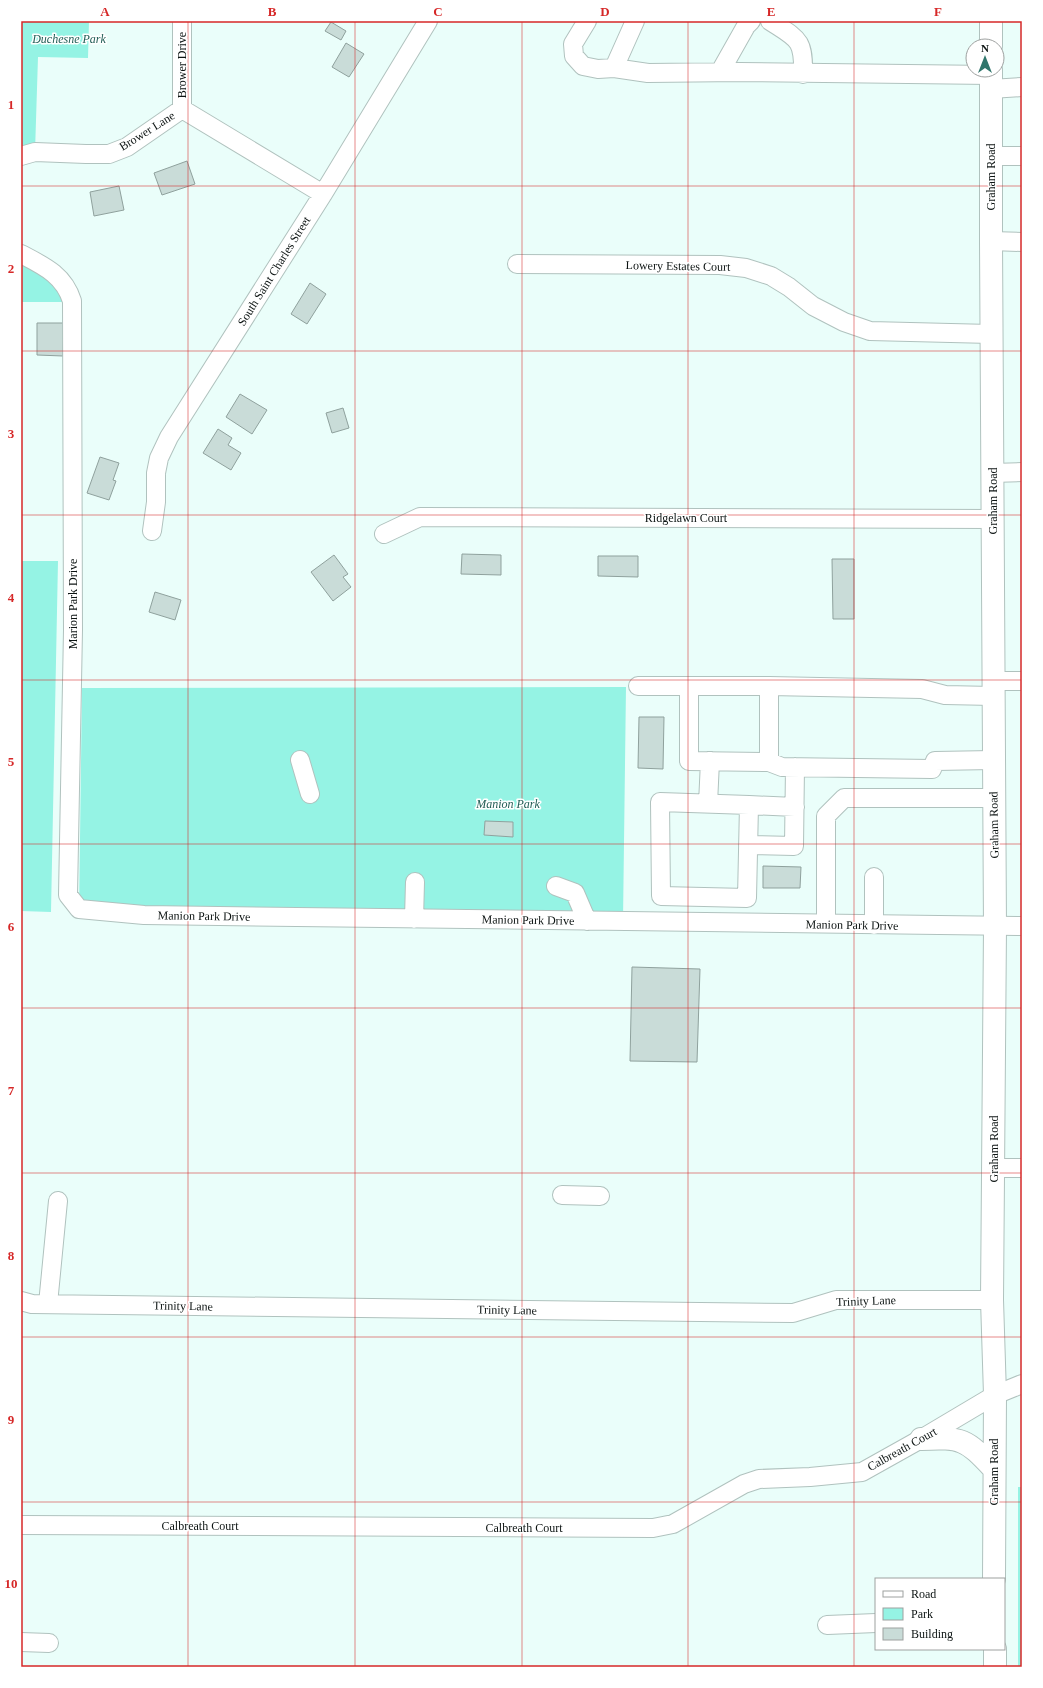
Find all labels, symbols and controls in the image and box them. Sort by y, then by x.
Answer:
text: A [100,4,110,19]
text: B [268,4,277,19]
text: C [433,4,443,19]
text: D [600,4,610,19]
text: E [767,4,775,19]
text: F [934,4,942,19]
park label: Duchesne Park [31,32,106,46]
street label: Brower Drive [175,32,189,98]
north arrow [965,38,1005,78]
text: N [981,42,989,54]
text: 1 [8,97,14,112]
street label: Brower Lane [117,108,177,154]
street label: Graham Road [984,144,998,210]
street label: South Saint Charles Street [235,213,314,328]
street label: Lowery Estates Court [626,258,731,274]
text: 2 [8,261,14,276]
text: 3 [8,426,15,441]
street label: Graham Road [986,468,1000,534]
street label: Ridgelawn Court [645,511,728,525]
street label: Marion Park Drive [66,559,80,649]
text: 4 [8,590,15,605]
text: 5 [8,754,15,769]
street label: Graham Road [986,791,1002,859]
park label: Manion Park [475,797,541,811]
street label: Manion Park Drive [158,908,250,924]
street label: Manion Park Drive [482,912,574,928]
street label: Manion Park Drive [806,917,898,933]
text: 6 [8,919,15,934]
text: 7 [8,1083,15,1098]
street label: Graham Road [987,1116,1001,1182]
text: 8 [8,1248,15,1263]
street label: Trinity Lane [836,1293,896,1309]
street label: Trinity Lane [153,1298,213,1314]
street label: Trinity Lane [477,1302,537,1318]
text: 9 [8,1412,15,1427]
street label: Calbreath Court [865,1424,940,1474]
street label: Graham Road [987,1439,1001,1505]
street label: Calbreath Court [162,1519,239,1533]
street label: Calbreath Court [486,1521,563,1535]
text: 10 [5,1576,18,1591]
legend [875,1578,1005,1650]
text: Road [911,1587,936,1601]
text: Park [911,1607,933,1621]
text: Building [911,1627,953,1641]

